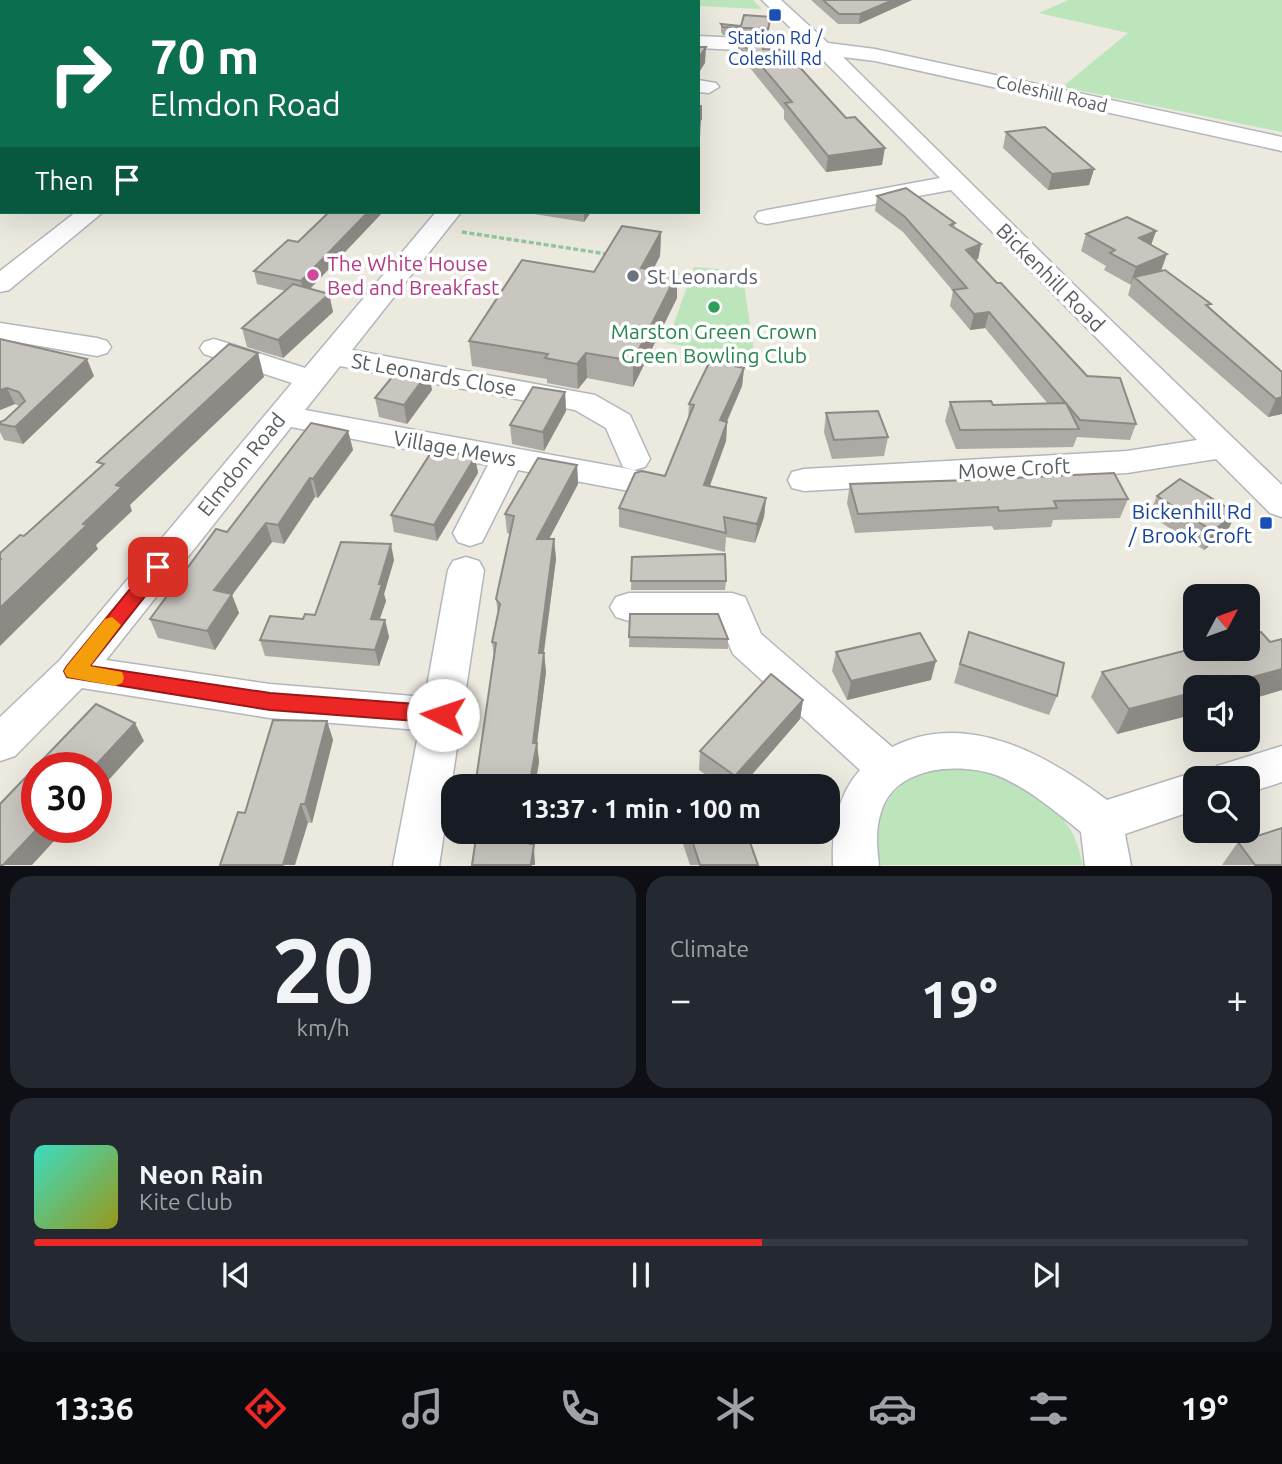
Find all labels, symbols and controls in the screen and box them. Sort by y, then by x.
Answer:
marker: Station Rd / Coleshill Rd [767,7,783,23]
place label: Station Rd / Coleshill Rd [728,27,824,68]
icon: right [35,28,126,119]
text: 70 m [150,28,259,83]
street label: Coleshill Road [994,70,1110,116]
text: Elmdon Road [150,86,341,122]
icon: arrive [108,161,146,199]
text: Then [35,166,94,195]
street label: Bickenhill Road [992,218,1110,336]
place label: The White House Bed and Breakfast [327,251,499,299]
place label: St Leonards [647,264,758,288]
marker: The White House Bed and Breakfast [305,267,321,283]
marker: St Leonards [625,268,641,284]
marker: Marston Green Crown Green Bowling Club [706,299,722,315]
place label: Marston Green Crown Green Bowling Club [611,319,817,367]
street label: St Leonards Close [350,348,518,400]
street label: Elmdon Road [192,408,290,520]
street label: Village Mews [392,425,518,471]
street label: Mowe Croft [957,453,1071,483]
place label: Bickenhill Rd / Brook Croft [1128,499,1252,547]
marker: Bickenhill Rd / Brook Croft [1258,515,1274,531]
pin [128,537,188,597]
icon: arrive [139,548,177,586]
north arrow [1183,584,1260,662]
map controls [1183,584,1260,843]
button: sound [1183,675,1260,752]
position arrow [406,678,480,752]
speed limit sign: 30 [21,752,112,843]
button: search [1183,766,1260,843]
text: 13:37 · 1 min · 100 m [520,794,761,823]
text: 20 [272,918,374,1020]
text: Climate [670,936,749,961]
text: 19° [920,970,998,1028]
text: − [670,978,691,1020]
text: + [1227,978,1248,1020]
text: km/h [296,1015,350,1040]
text: Neon Rain [139,1160,264,1189]
text: Kite Club [139,1189,233,1214]
icon: previous [217,1256,255,1294]
icon: pause [622,1256,660,1294]
icon: next [1027,1256,1065,1294]
icon: directions [241,1384,290,1433]
icon: music [398,1384,447,1433]
icon: phone [555,1384,604,1433]
icon: climate [711,1384,760,1433]
icon: car [868,1384,917,1433]
icon: filters [1024,1384,1073,1433]
text: 13:36 [54,1390,134,1426]
text: 19° [1181,1390,1228,1426]

